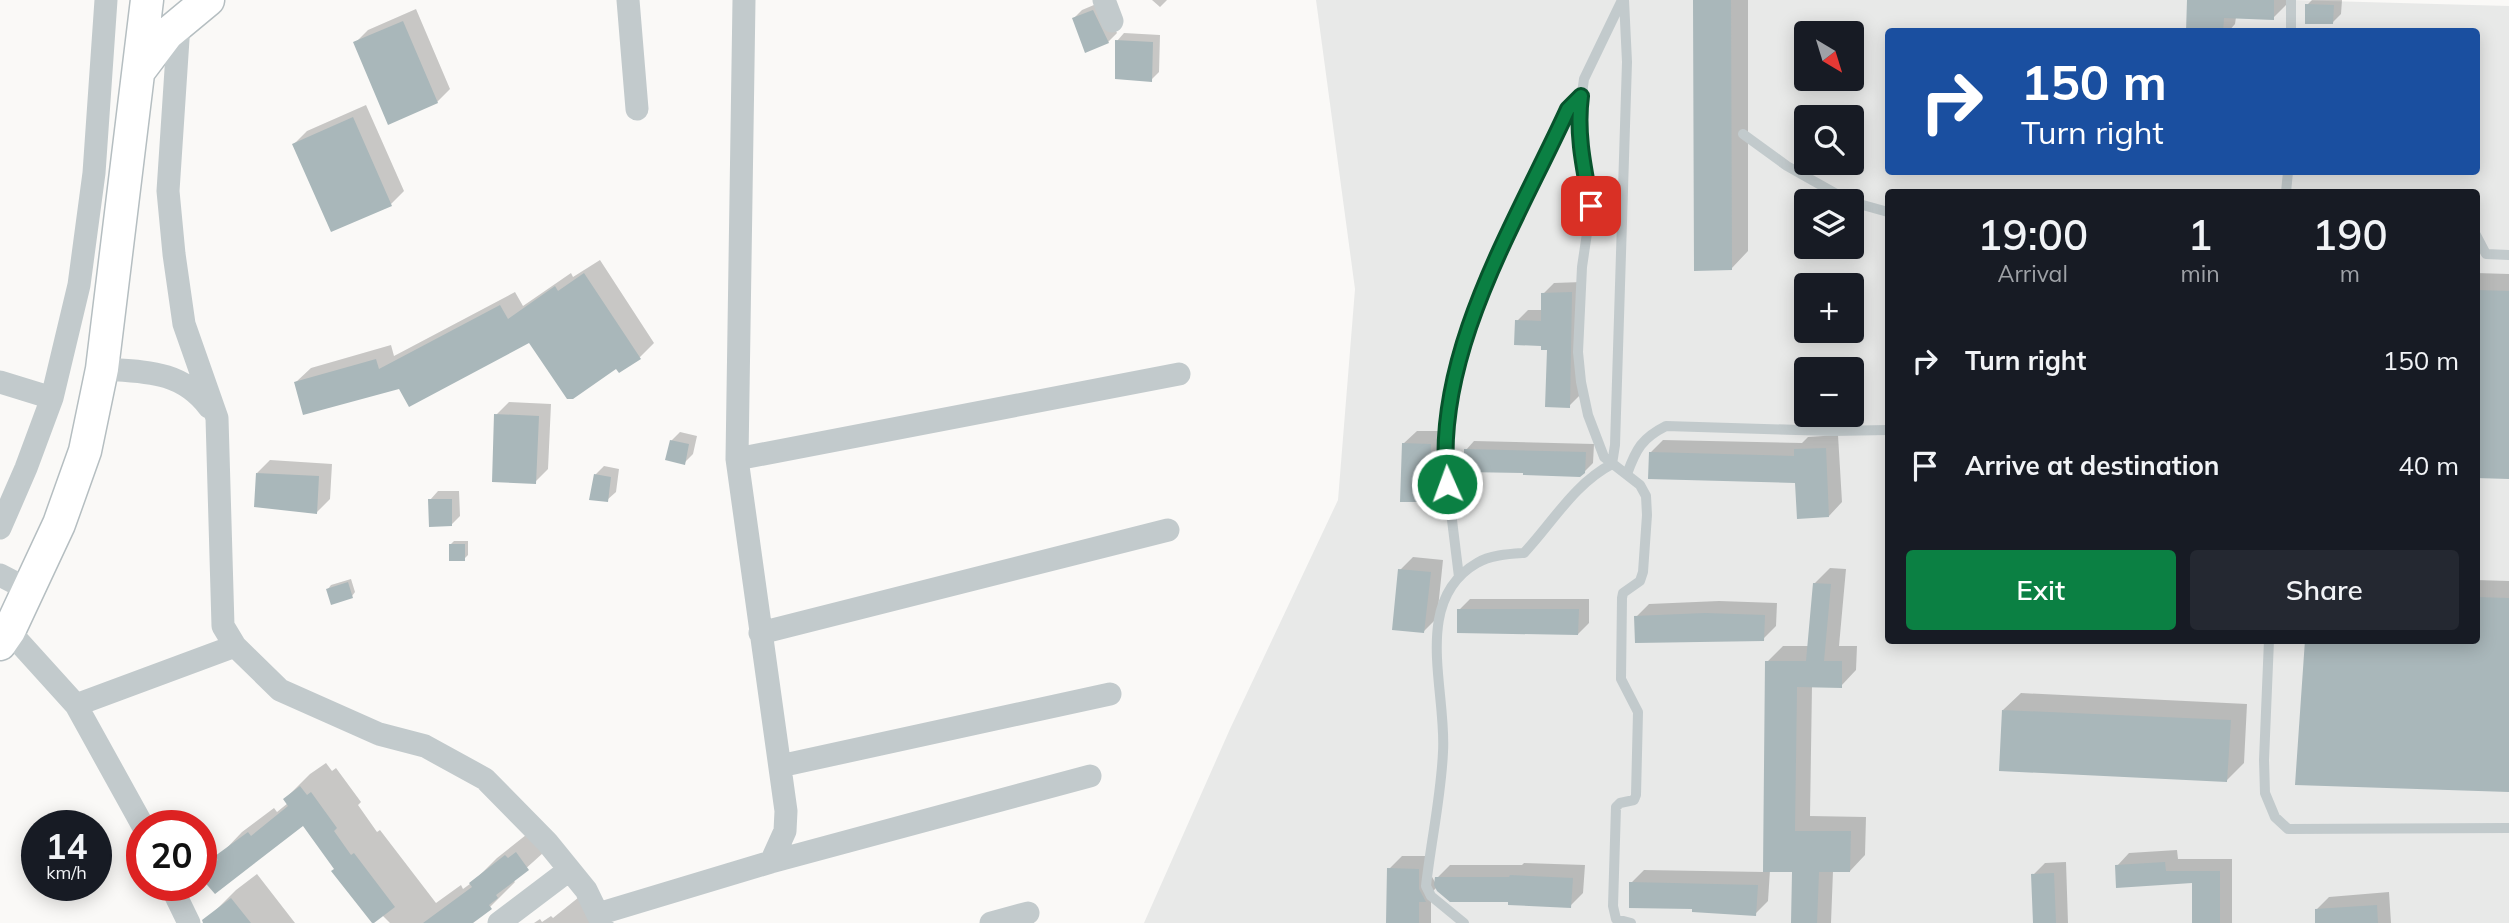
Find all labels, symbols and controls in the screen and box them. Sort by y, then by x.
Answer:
north arrow [1794,21,1864,91]
map controls [1794,21,1864,427]
text: 150 m [2021,51,2167,112]
icon: right [1906,56,1997,147]
button: search [1794,105,1864,175]
text: Turn right [2021,112,2164,152]
pin [1561,176,1621,236]
icon: arrive [1572,187,1610,225]
button: layers [1794,189,1864,259]
text: 19:00 [1977,208,2088,261]
text: 1 [2187,208,2213,261]
text: 190 [2312,208,2388,261]
text: Arrival [1998,259,2068,288]
text: min [2180,259,2220,288]
text: m [2340,259,2360,288]
button: + [1794,273,1864,343]
icon: right [1906,342,1944,380]
text: Turn right [1965,344,2086,377]
text: 150 m [2383,344,2459,377]
button: − [1794,357,1864,427]
position arrow [1410,447,1484,521]
icon: arrive [1906,447,1944,485]
text: Arrive at destination [1965,449,2220,482]
text: 40 m [2398,449,2459,482]
button: Exit [1906,550,2176,630]
button: Share [2190,550,2459,630]
speed limit sign: 20 [126,810,217,901]
text: 14 [45,824,88,868]
text: km/h [46,861,87,884]

